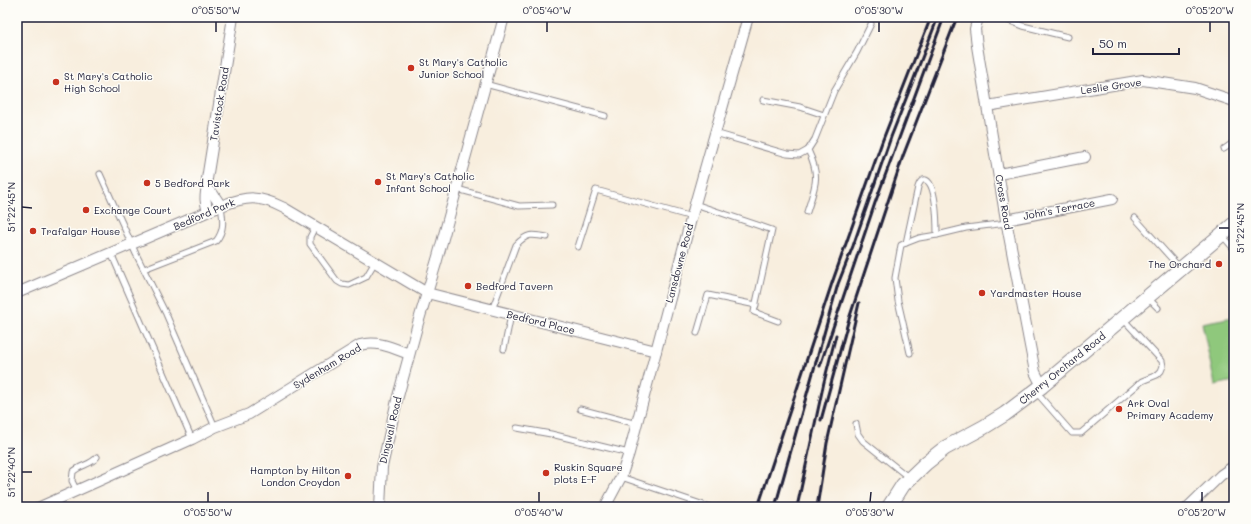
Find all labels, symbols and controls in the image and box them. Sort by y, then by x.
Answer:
text: 0°05'50"W [192,3,240,17]
text: 0°05'40"W [523,3,572,17]
text: 0°05'30"W [855,3,904,17]
text: 0°05'20"W [1186,3,1234,17]
scale bar [1093,30,1179,56]
text: 50 m [1099,35,1127,51]
place label: St Mary's Catholic Junior School [419,55,508,81]
marker: St Mary's Catholic Junior School [406,63,416,73]
street label: Tavistock Road [206,66,232,142]
place label: St Mary's Catholic High School [64,69,153,95]
street label: Leslie Grove [1080,75,1142,97]
marker: St Mary's Catholic High School [51,77,61,87]
place label: St Mary's Catholic Infant School [386,169,475,195]
street label: Cross Road [992,173,1016,231]
place label: 5 Bedford Park [155,176,230,190]
marker: St Mary's Catholic Infant School [373,177,383,187]
marker: 5 Bedford Park [142,178,152,188]
text: 51°22'45"N [4,182,18,232]
street label: Bedford Park [171,195,237,233]
street label: John's Terrace [1022,195,1096,223]
place label: Exchange Court [94,203,171,217]
text: 51°22'45"N [1233,203,1247,253]
marker: Exchange Court [81,205,91,215]
street label: Lansdowne Road [662,222,696,304]
place label: Trafalgar House [41,224,120,238]
marker: Trafalgar House [28,226,38,236]
place label: The Orchard [1148,257,1211,271]
marker: The Orchard [1214,259,1224,269]
place label: Bedford Tavern [476,279,553,293]
marker: Bedford Tavern [463,281,473,291]
place label: Yardmaster House [990,286,1082,300]
marker: Yardmaster House [977,288,987,298]
street label: Bedford Place [505,307,577,337]
street label: Cherry Orchard Road [1016,329,1108,407]
street label: Sydenham Road [290,340,364,392]
street label: Dingwall Road [375,395,405,465]
place label: Ark Oval Primary Academy [1127,396,1214,422]
marker: Ark Oval Primary Academy [1114,404,1124,414]
text: 51°22'40"N [4,447,18,497]
place label: Ruskin Square plots E-F [554,460,623,486]
place label: Hampton by Hilton London Croydon [250,463,340,489]
marker: Ruskin Square plots E-F [541,468,551,478]
marker: Hampton by Hilton London Croydon [343,471,353,481]
text: 0°05'50"W [184,505,232,519]
text: 0°05'40"W [515,505,564,519]
text: 0°05'30"W [846,505,895,519]
text: 0°05'20"W [1178,505,1226,519]

